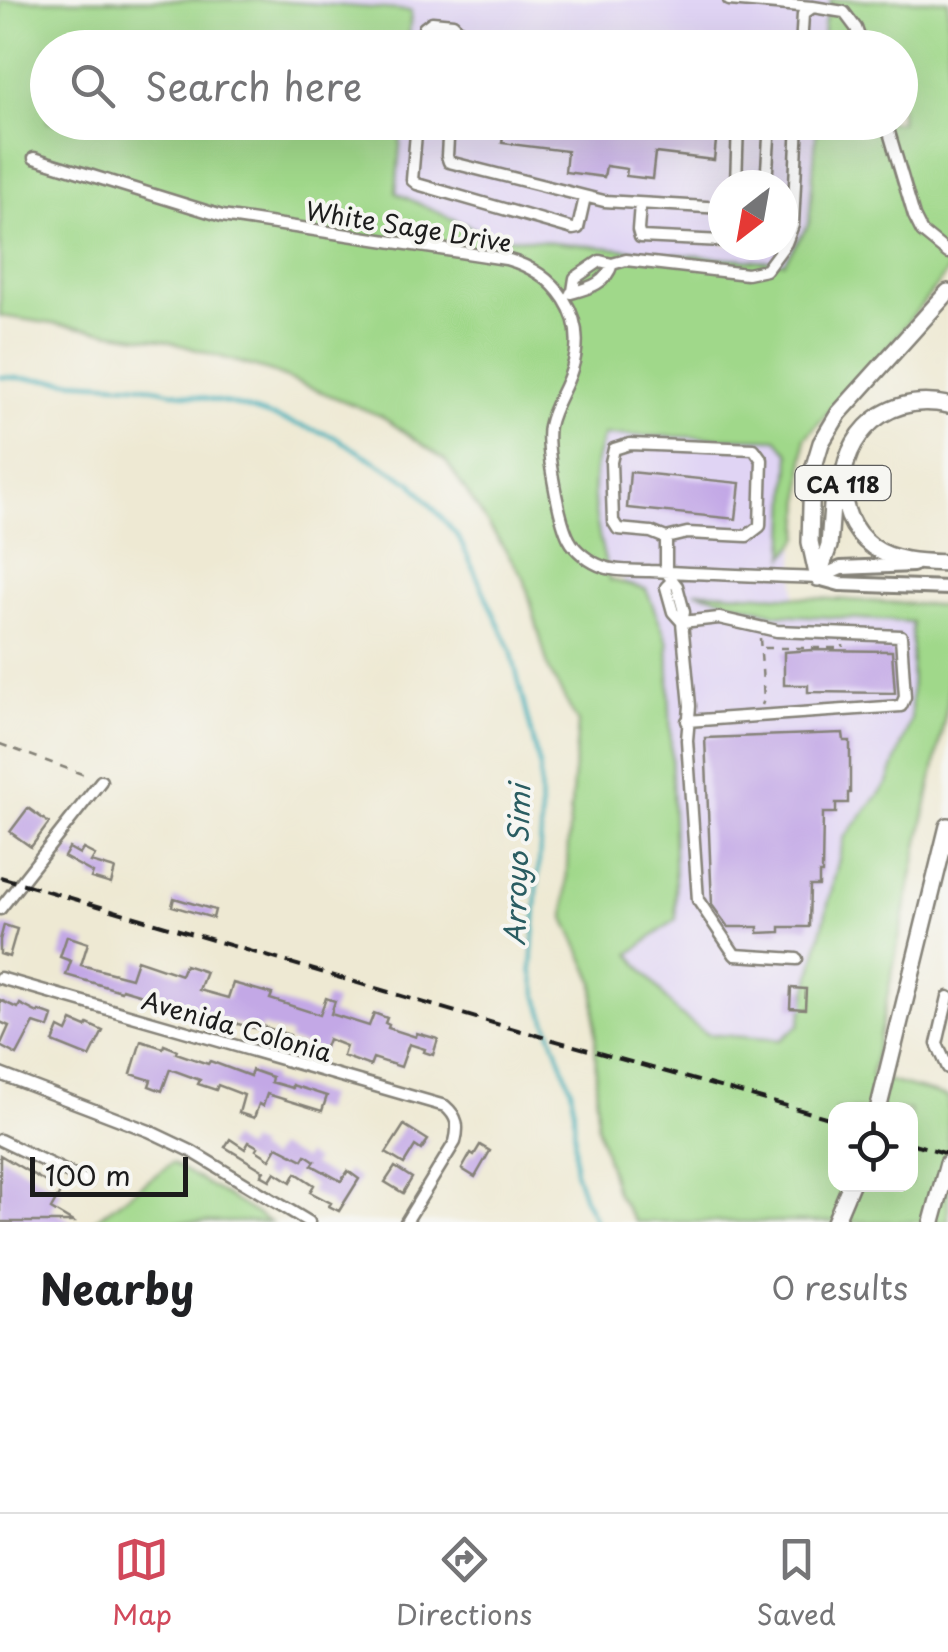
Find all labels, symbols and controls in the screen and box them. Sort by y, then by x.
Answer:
search box [30,30,918,140]
text: Search here [145,57,362,114]
icon: search [65,58,120,113]
north arrow [708,170,798,260]
street label: White Sage Drive [303,191,515,261]
road number: CA 118 [796,466,890,500]
water label: Arroyo Simi [492,780,540,946]
street label: Avenida Colonia [138,981,337,1071]
map controls [828,1102,918,1192]
button: locate [828,1102,918,1192]
scale bar [30,1152,188,1196]
text: 100 m [45,1153,131,1196]
text: Nearby [40,1256,194,1319]
text: 0 results [772,1263,908,1311]
tab: Map [112,1532,172,1635]
tab: Directions [396,1532,532,1635]
tab: Saved [756,1532,836,1635]

